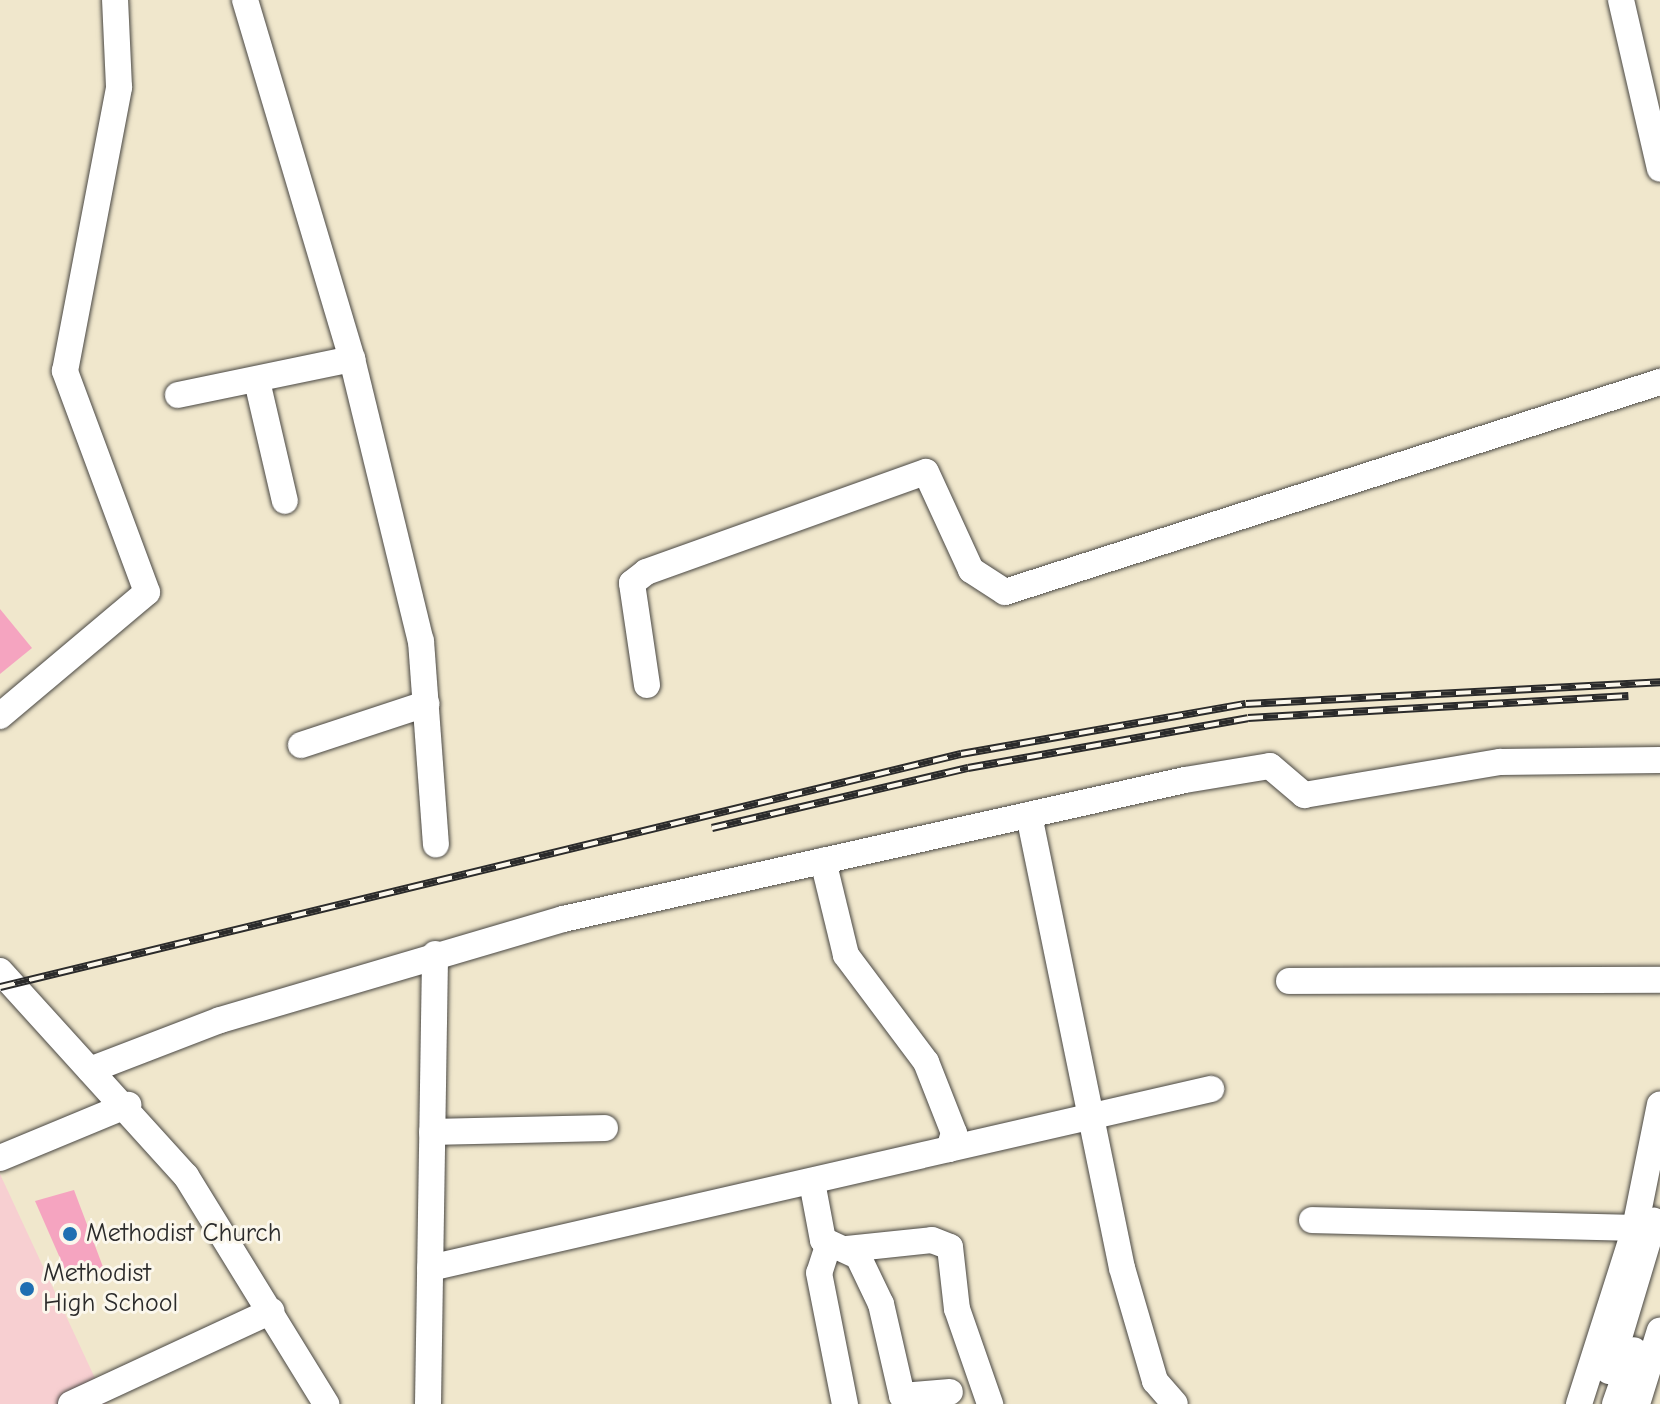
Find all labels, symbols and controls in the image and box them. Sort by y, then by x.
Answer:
place label: Methodist Church [86,1218,282,1250]
marker: Methodist Church [61,1225,79,1243]
place label: Methodist High School [43,1258,178,1320]
marker: Methodist High School [18,1280,36,1298]

